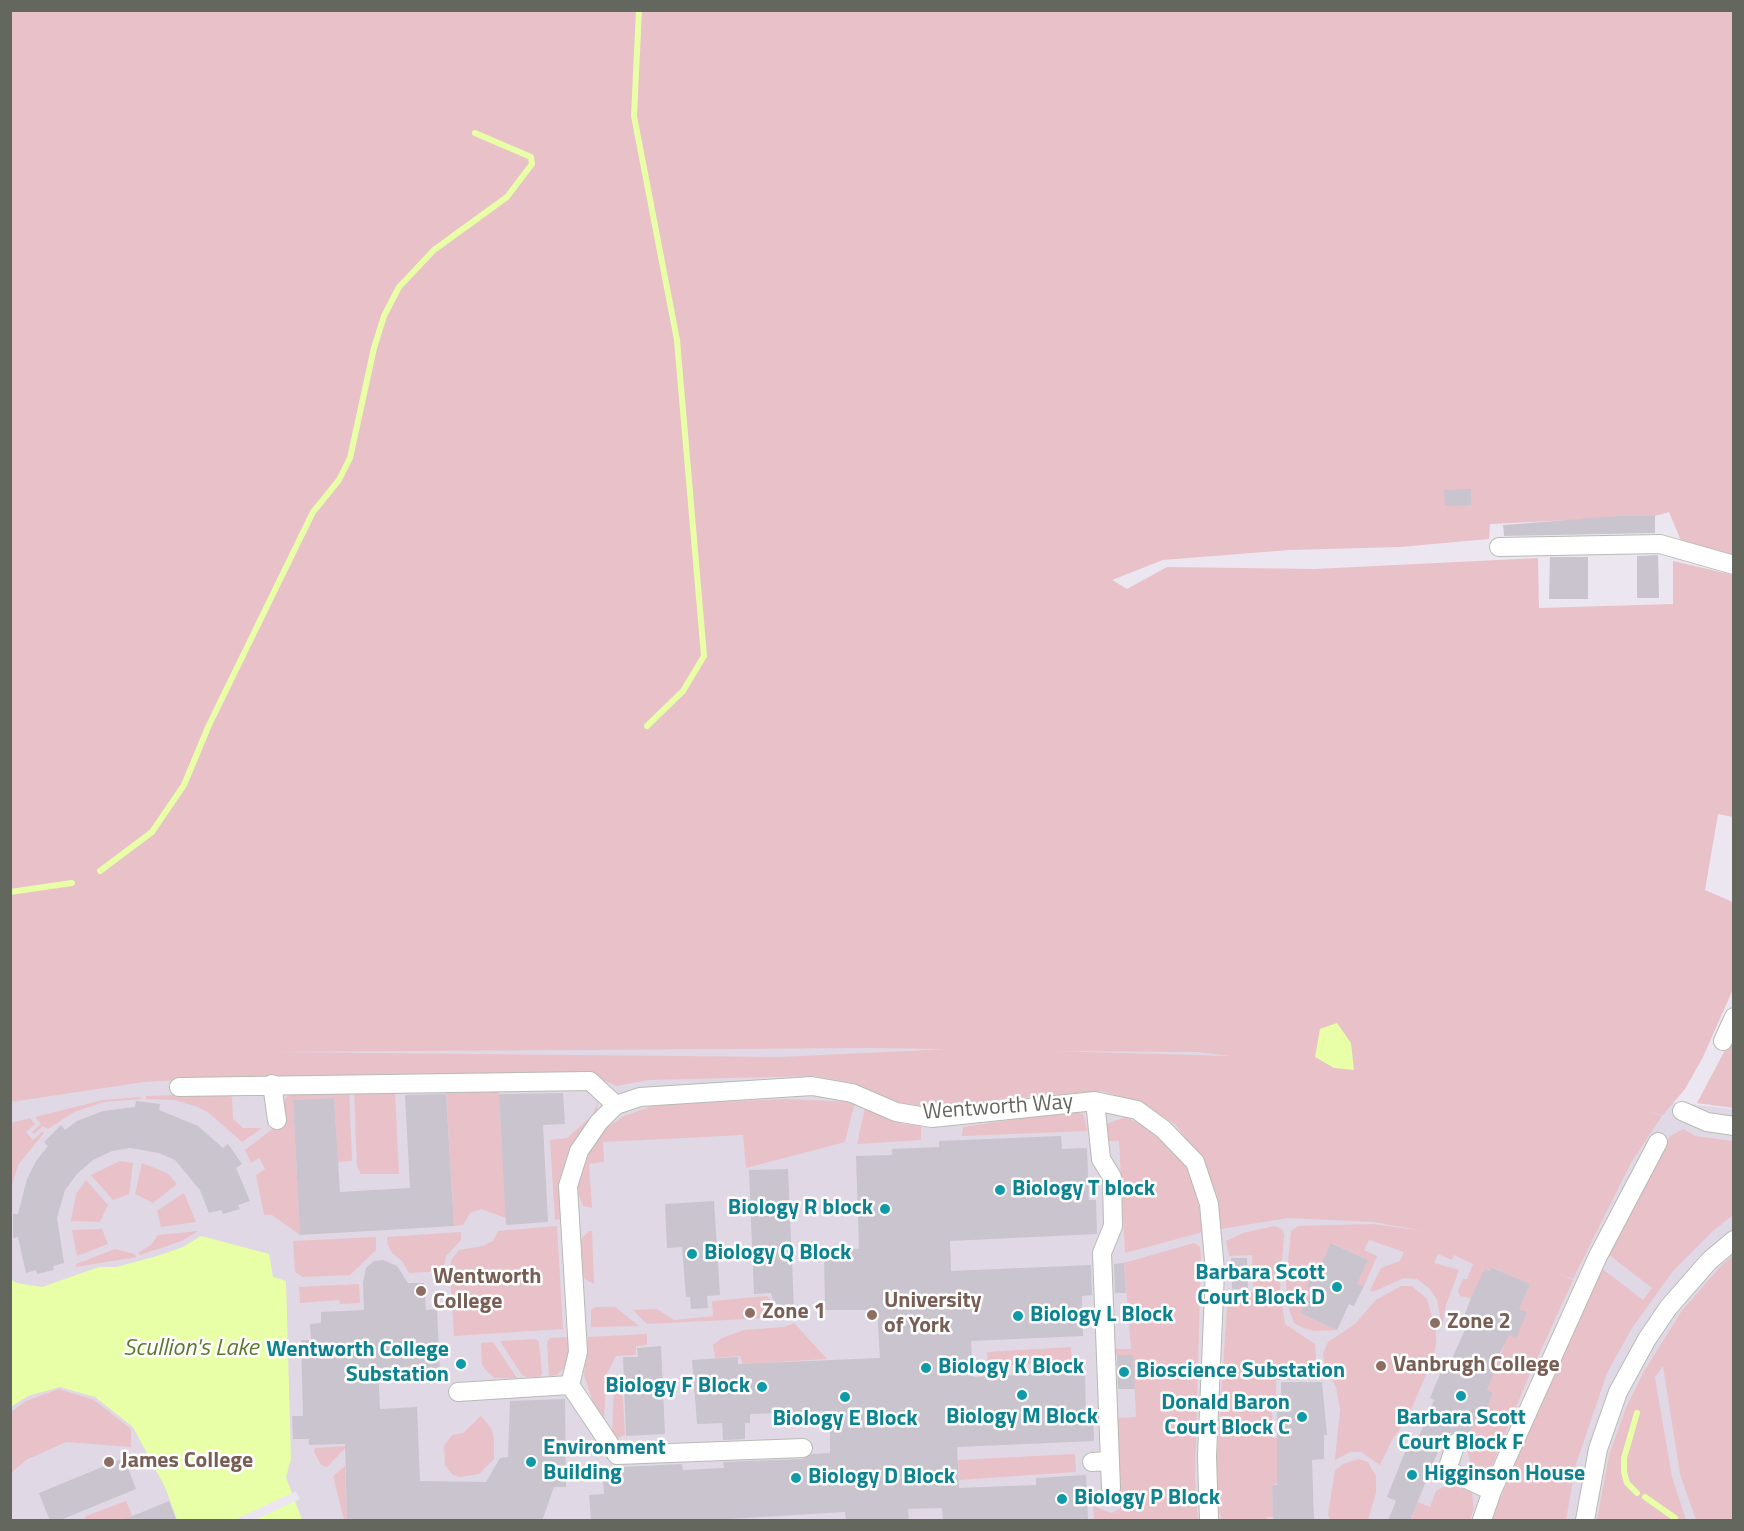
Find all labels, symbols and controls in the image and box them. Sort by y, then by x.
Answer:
street label: Wentworth Way [922,1090,1074,1126]
place label: Biology T block [1012,1177,1155,1203]
marker: Biology T block [993,1183,1007,1197]
place label: Biology R block [728,1196,873,1222]
marker: Biology R block [878,1202,892,1216]
place label: Biology Q Block [704,1241,851,1267]
marker: Biology Q Block [685,1247,699,1261]
place label: Barbara Scott Court Block D [1195,1261,1325,1312]
place label: Wentworth College [433,1265,541,1316]
marker: Barbara Scott Court Block D [1330,1280,1344,1294]
marker: Wentworth College [414,1284,428,1298]
place label: University of York [884,1289,981,1340]
place label: Zone 1 [762,1300,826,1326]
place label: Biology L Block [1030,1303,1173,1329]
marker: Zone 1 [743,1306,757,1320]
marker: University of York [865,1308,879,1322]
marker: Biology L Block [1011,1309,1025,1323]
place label: Zone 2 [1447,1310,1511,1336]
marker: Zone 2 [1428,1316,1442,1330]
water label: Scullion's Lake [123,1335,259,1363]
place label: Wentworth College Substation [266,1338,449,1390]
place label: Vanbrugh College [1393,1353,1560,1379]
place label: Biology K Block [938,1355,1084,1381]
marker: Wentworth College Substation [454,1357,468,1371]
place label: Bioscience Substation [1136,1359,1345,1385]
marker: Vanbrugh College [1374,1359,1388,1373]
marker: Biology K Block [919,1361,933,1375]
marker: Bioscience Substation [1117,1365,1131,1379]
place label: Biology F Block [605,1374,750,1400]
marker: Biology F Block [755,1380,769,1394]
marker: Biology M Block [1015,1388,1029,1402]
marker: Barbara Scott Court Block F [1454,1389,1468,1403]
marker: Biology E Block [838,1390,852,1404]
place label: Donald Baron Court Block C [1161,1391,1290,1442]
place label: Biology M Block [946,1405,1098,1431]
place label: Barbara Scott Court Block F [1396,1406,1526,1458]
place label: Biology E Block [772,1407,918,1433]
marker: Donald Baron Court Block C [1295,1410,1309,1424]
place label: Environment Building [543,1436,666,1488]
place label: James College [121,1449,253,1475]
marker: James College [102,1455,116,1469]
marker: Environment Building [524,1455,538,1469]
place label: Higginson House [1424,1462,1585,1488]
place label: Biology D Block [808,1465,955,1491]
marker: Higginson House [1405,1468,1419,1482]
marker: Biology D Block [789,1471,803,1485]
place label: Biology P Block [1074,1486,1220,1512]
marker: Biology P Block [1055,1492,1069,1506]

